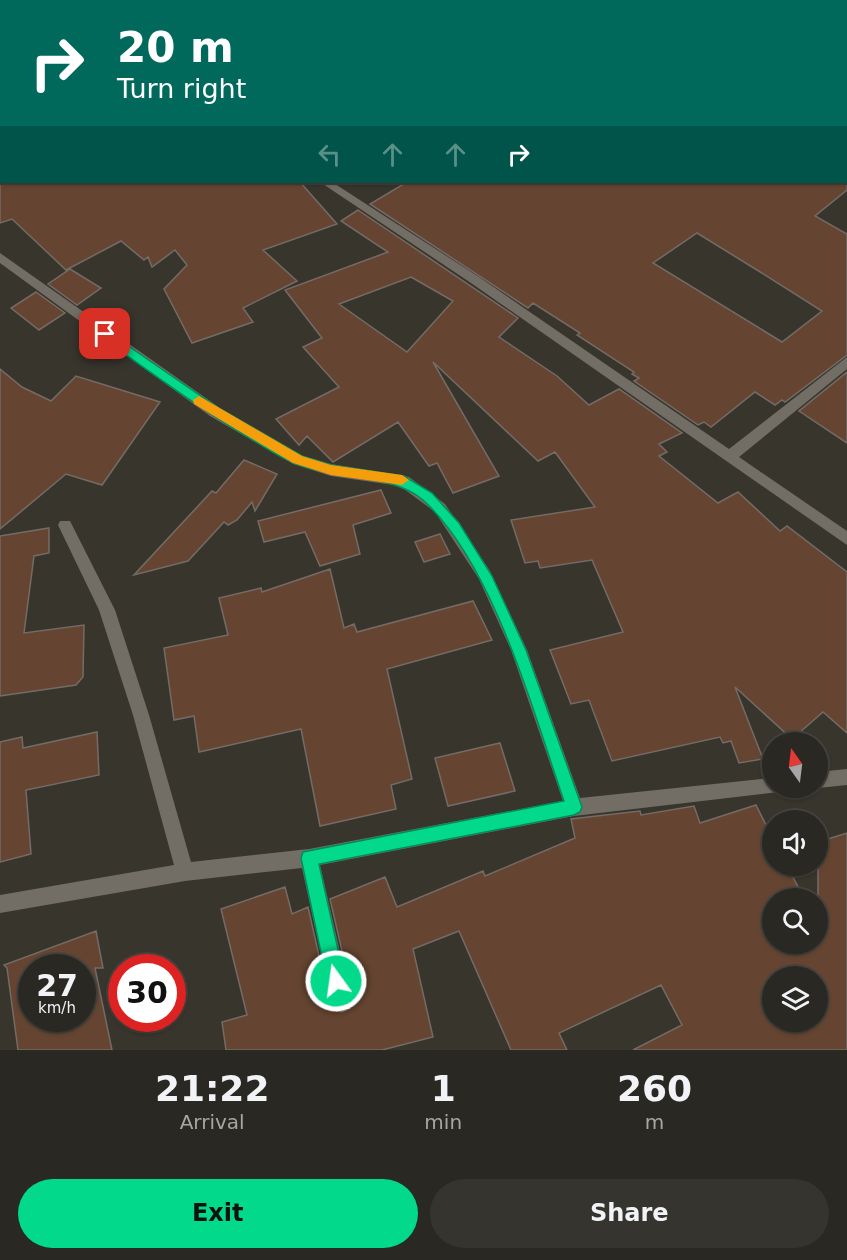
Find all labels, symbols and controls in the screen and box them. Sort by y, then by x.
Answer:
text: 20 m [117,23,234,72]
icon: right [18,24,96,102]
text: Turn right [117,73,246,104]
icon: left [313,138,346,171]
icon: ahead [376,138,409,171]
icon: ahead [439,138,472,171]
icon: right [502,138,535,171]
pin [79,308,130,359]
icon: arrive [88,317,121,350]
north arrow [762,732,828,798]
map controls [762,732,828,1032]
button: sound [762,810,828,876]
button: search [762,888,828,954]
position arrow [304,949,368,1013]
speed limit sign: 30 [108,954,186,1032]
button: layers [762,966,828,1032]
text: 27 [36,968,78,1003]
text: km/h [38,999,76,1017]
text: 21:22 [155,1068,269,1109]
text: 1 [431,1068,456,1109]
text: 260 [617,1068,692,1109]
text: Arrival [180,1110,245,1134]
text: min [424,1110,462,1134]
text: m [645,1110,664,1134]
button: Exit [18,1179,418,1248]
button: Share [430,1179,829,1248]

